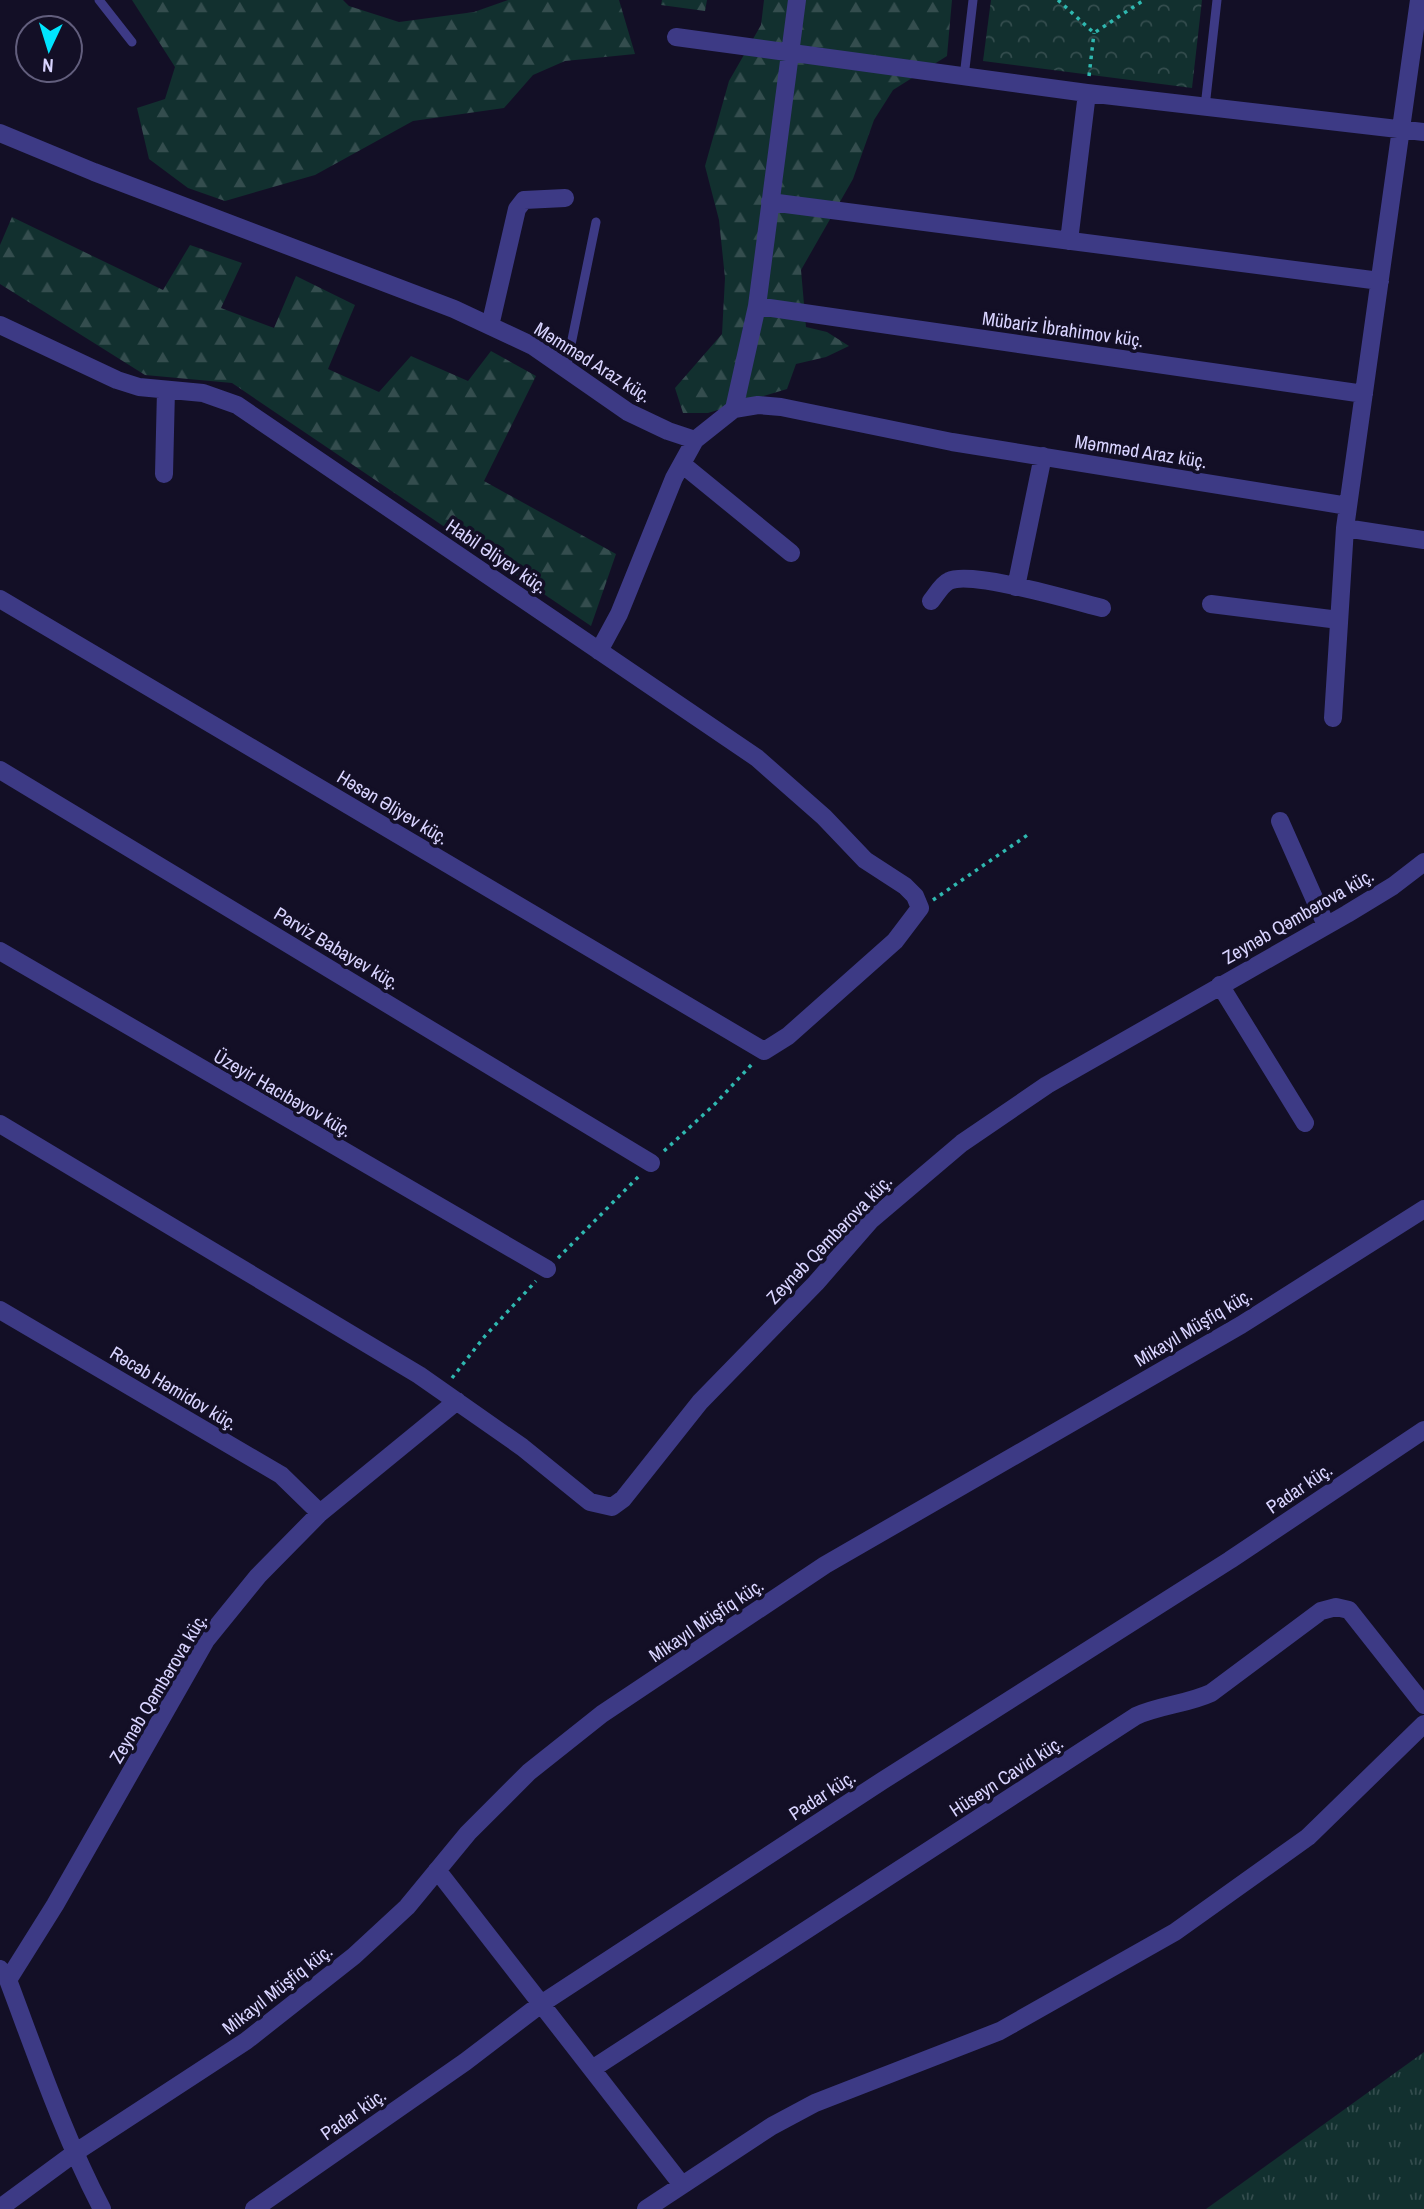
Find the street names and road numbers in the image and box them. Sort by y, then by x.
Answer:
street label: Mübariz İbrahimov küç. [981,305,1145,353]
street label: Məmməd Araz küç. [530,316,656,408]
street label: Məmməd Araz küç. [1073,428,1209,474]
street label: Habil Əliyev küç. [441,512,553,600]
street label: Həsən Əliyev küç. [332,763,454,851]
street label: Zeynəb Qəmbərova küç. [1218,862,1378,970]
street label: Pərviz Babayev küç. [269,900,405,996]
street label: Üzeyir Hacıbəyov küç. [209,1043,357,1143]
street label: Zeynəb Qəmbərova küç. [760,1169,898,1309]
street label: Mikayıl Müşfiq küç. [1129,1282,1257,1372]
street label: Rəcəb Həmidov küç. [105,1340,243,1436]
street label: Padar küç. [1261,1456,1337,1520]
street label: Mikayıl Müşfiq küç. [643,1572,769,1668]
street label: Zeynəb Qəmbərova küç. [103,1608,213,1768]
street label: Hüseyn Cavid küç. [944,1729,1068,1823]
street label: Padar küç. [784,1764,860,1826]
street label: Mikayıl Müşfiq küç. [216,1938,338,2040]
street label: Padar küç. [315,2082,391,2146]

